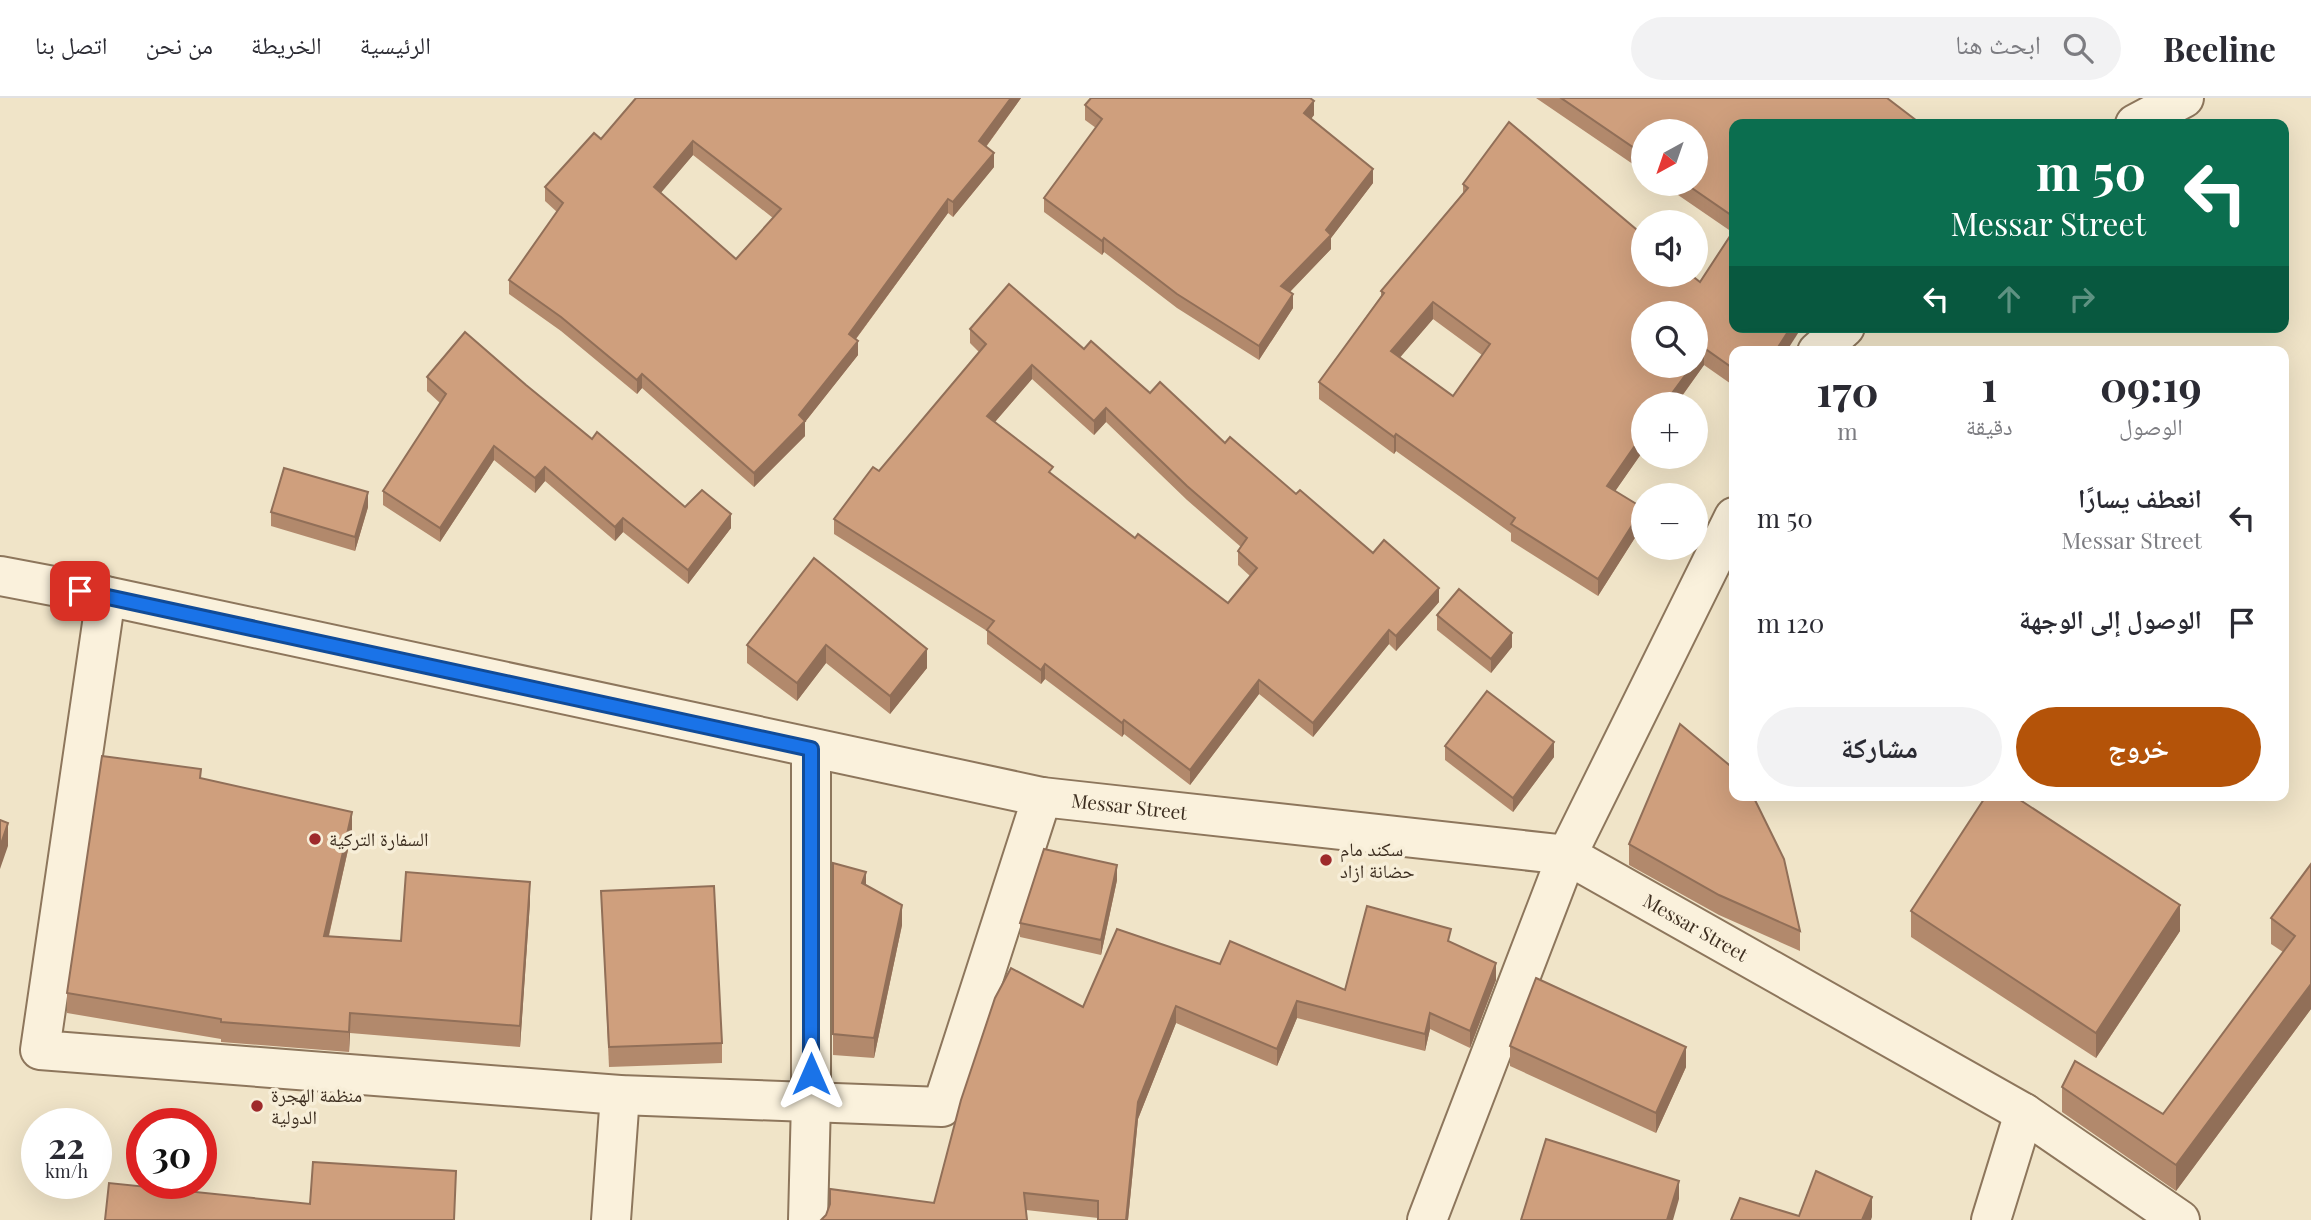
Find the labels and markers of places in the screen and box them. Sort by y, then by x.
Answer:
pin [50,561,110,621]
place label: السفارة التركية [329,825,429,851]
marker: السفارة التركية [307,831,323,847]
place label: سكند مام حضانة ازاد [1340,835,1414,883]
marker: سكند مام حضانة ازاد [1318,852,1334,868]
place label: منظمة الهجرة الدولية [271,1081,362,1129]
marker: منظمة الهجرة الدولية [249,1098,265,1114]

